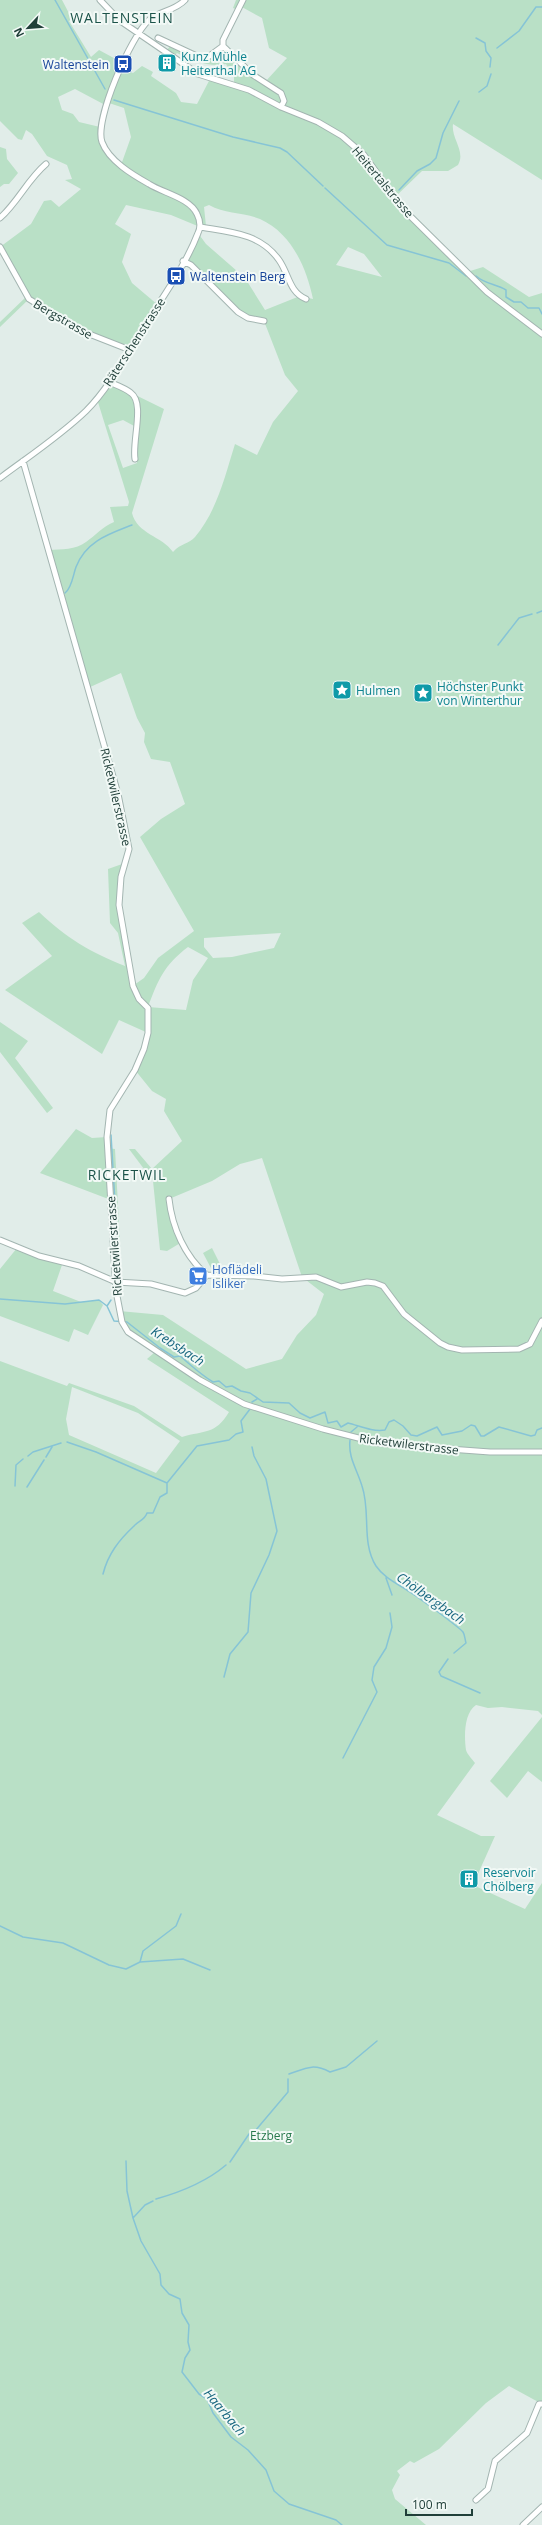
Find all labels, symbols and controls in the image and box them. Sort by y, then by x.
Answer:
north arrow [8,8,48,48]
district label: WALTENSTEIN [70,8,174,27]
text: N [10,25,27,40]
place label: Kunz Mühle Heiterthal AG [181,48,256,79]
building icon: Kunz Mühle Heiterthal AG [156,52,178,74]
bus stop icon: Waltenstein [112,53,134,75]
place label: Waltenstein [43,56,109,73]
street label: Heitertalstrasse [348,143,418,221]
bus stop icon: Waltenstein Berg [165,265,187,287]
place label: Waltenstein Berg [190,268,286,285]
street label: Räterschenstrasse [99,294,169,390]
street label: Bergstrasse [30,295,96,343]
place label: Höchster Punkt von Winterthur [437,678,523,709]
place icon: Hulmen [331,679,353,701]
place label: Hulmen [356,682,400,699]
place icon: Höchster Punkt von Winterthur [412,682,434,704]
street label: Ricketwilerstrasse [96,746,136,848]
district label: RICKETWIL [88,1165,166,1184]
street label: Ricketwilerstrasse [102,1195,126,1297]
place label: Hoflädeli Isliker [212,1261,262,1292]
supermarket icon: Hoflädeli Isliker [187,1265,209,1287]
water label: Krebsbach [148,1322,208,1370]
street label: Ricketwilerstrasse [358,1429,460,1459]
water label: Chölbergbach [393,1568,469,1628]
place label: Reservoir Chölberg [483,1864,536,1895]
building icon: Reservoir Chölberg [458,1868,480,1890]
park label: Etzberg [250,2127,293,2144]
water label: Haarbach [200,2384,250,2440]
scale bar [406,2491,472,2517]
text: 100 m [412,2496,447,2513]

